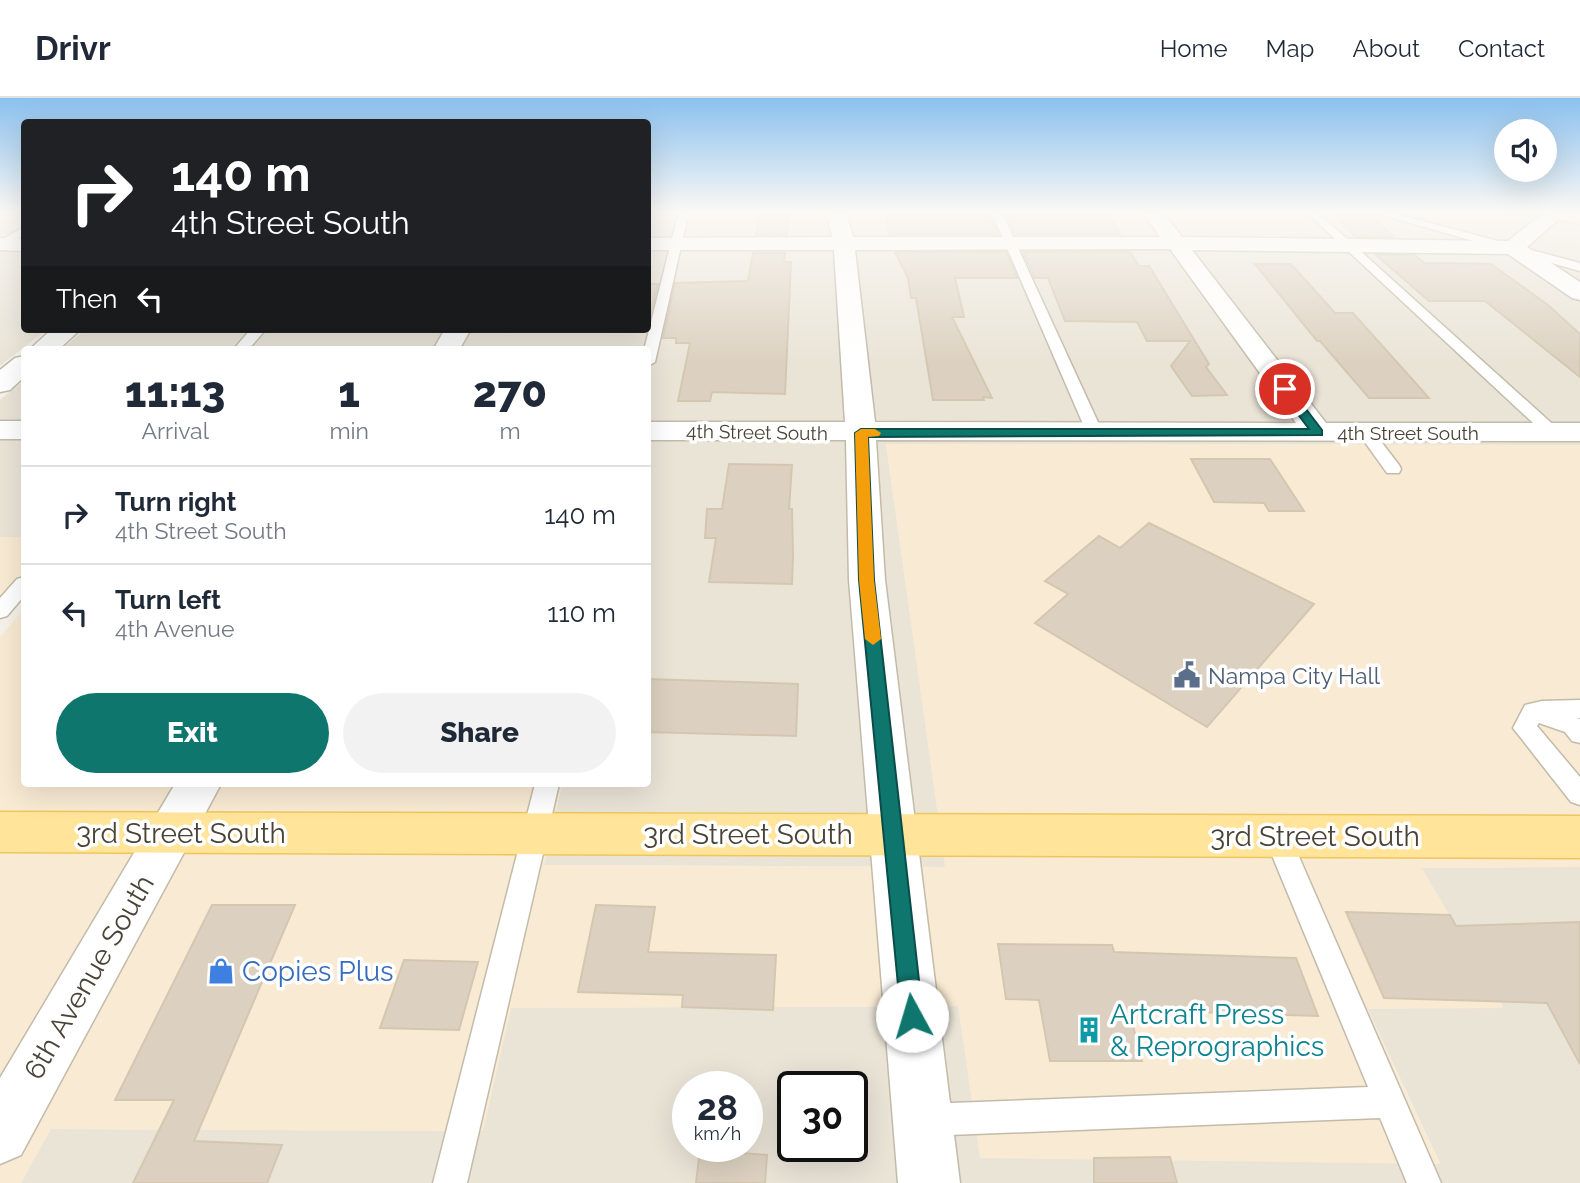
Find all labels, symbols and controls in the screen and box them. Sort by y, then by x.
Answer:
text: Drivr [35,29,111,68]
text: Home [1160,34,1228,63]
text: Map [1266,34,1314,63]
text: About [1352,34,1420,63]
text: Contact [1458,34,1545,63]
map controls [1494,119,1557,182]
button: sound [1494,119,1557,182]
text: 140 m [171,145,311,202]
icon: right [56,147,147,238]
text: 4th Street South [171,204,410,241]
icon: left [131,280,169,318]
text: Then [56,284,117,314]
pin [1255,359,1315,419]
text: 11:13 [125,368,226,417]
text: 1 [338,368,360,417]
text: 270 [473,368,547,417]
icon: arrive [1266,370,1304,408]
text: Arrival [141,417,209,444]
text: min [329,417,369,444]
text: m [499,417,521,444]
street label: 4th Street South [686,420,828,444]
street label: 4th Street South [1337,422,1479,444]
text: Turn right [115,487,236,517]
icon: right [56,496,94,534]
text: 140 m [544,500,616,530]
text: 4th Street South [115,517,287,544]
text: Turn left [115,585,221,615]
icon: left [56,594,94,632]
text: 110 m [547,598,616,628]
text: 4th Avenue [115,615,235,642]
public building icon: Nampa City Hall [1172,660,1202,690]
place label: Nampa City Hall [1208,662,1381,689]
button: Exit [56,693,329,773]
button: Share [343,693,616,773]
street label: 3rd Street South [76,817,286,850]
street label: 3rd Street South [643,818,853,851]
street label: 3rd Street South [1210,820,1420,853]
street label: 6th Avenue South [17,869,161,1085]
place label: Copies Plus [242,955,394,988]
shop icon: Copies Plus [206,956,236,986]
position arrow [875,979,949,1053]
place label: Artcraft Press & Reprographics [1110,998,1324,1063]
building icon: Artcraft Press & Reprographics [1074,1015,1104,1045]
speed limit sign: 30 [777,1071,868,1162]
text: 28 [697,1087,738,1128]
text: km/h [694,1123,741,1144]

